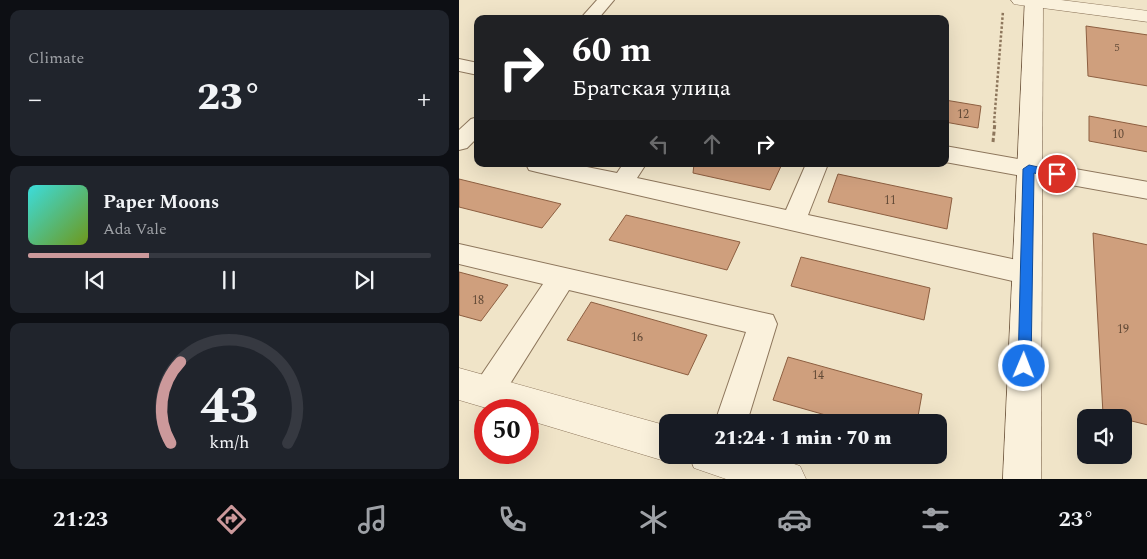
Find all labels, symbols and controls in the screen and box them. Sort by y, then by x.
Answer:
text: 60 m [572,24,652,77]
icon: right [489,35,554,100]
house number: 5 [1114,39,1120,56]
text: Climate [28,46,84,70]
text: 23° [197,69,262,127]
text: Братская улица [572,72,731,105]
text: − [28,78,42,121]
text: + [417,78,431,121]
house number: 12 [957,105,969,124]
house number: 10 [1112,125,1124,144]
icon: left [645,130,673,158]
icon: ahead [698,130,726,158]
icon: right [751,130,779,158]
pin [1036,153,1078,195]
icon: arrive [1043,160,1071,188]
text: Paper Moons [103,188,219,217]
house number: 11 [884,191,896,210]
text: Ada Vale [103,217,167,241]
icon: previous [81,266,109,294]
icon: pause [215,266,243,294]
icon: next [350,266,378,294]
house number: 18 [472,291,484,310]
house number: 19 [1117,320,1129,339]
house number: 16 [631,328,643,347]
position arrow [997,339,1049,391]
house number: 14 [812,366,824,385]
text: 43 [200,367,259,446]
speed limit sign: 50 [474,399,539,464]
map controls [1077,409,1132,464]
button: sound [1077,409,1132,464]
text: 21:24 · 1 min · 70 m [714,424,892,453]
text: km/h [209,429,250,456]
icon: directions [214,502,249,537]
icon: music [355,502,390,537]
icon: phone [495,502,530,537]
icon: climate [636,502,671,537]
icon: car [777,502,812,537]
icon: filters [918,502,953,537]
text: 21:23 [53,503,108,536]
text: 23° [1058,503,1094,536]

